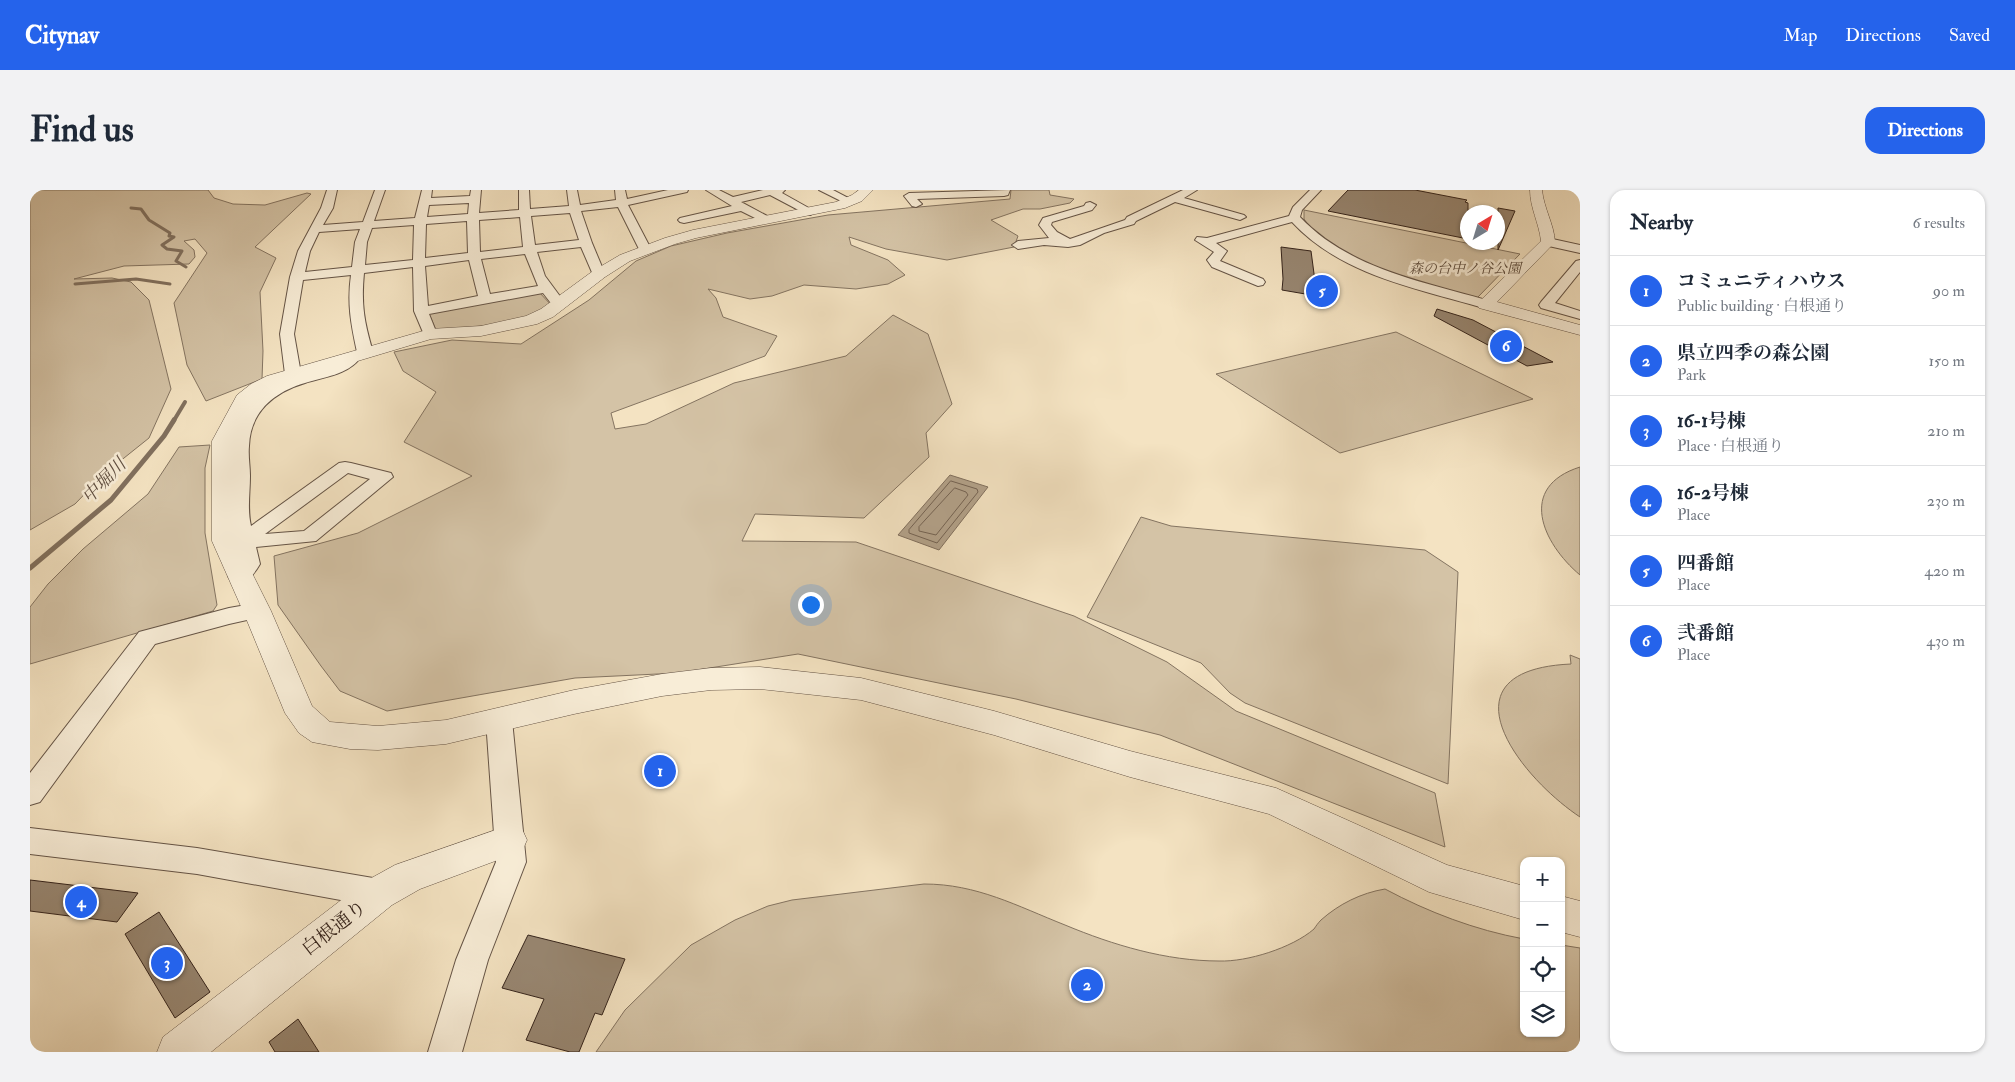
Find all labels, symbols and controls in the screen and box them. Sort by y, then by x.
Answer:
text: Citynav [25,20,99,51]
text: Map [1784,24,1817,47]
text: Directions [1845,24,1921,47]
text: Saved [1949,24,1990,47]
button: Directions [1865,107,1985,154]
text: Find us [30,108,134,152]
north arrow [1460,205,1505,250]
text: Nearby [1630,209,1693,236]
text: 6 results [1913,213,1965,233]
park label: 森の台中ノ谷公園 [1409,260,1523,277]
text: コミュニティハウス [1677,269,1846,293]
pin: 5 [1306,272,1338,310]
text: 1 [1643,281,1649,301]
text: 90 m [1933,281,1965,301]
text: Public building · 白根通り [1677,296,1847,316]
pin: 6 [1490,327,1522,365]
text: 県立四季の森公園 [1677,341,1829,365]
text: 2 [1642,351,1650,371]
text: 150 m [1928,351,1965,371]
text: Park [1677,365,1706,385]
text: 16-1号棟 [1677,409,1746,433]
text: 3 [1643,421,1649,441]
text: 210 m [1927,421,1965,441]
text: Place · 白根通り [1677,436,1784,456]
water label: 中堀川 [77,452,132,508]
text: 16-2号棟 [1677,481,1749,505]
text: 4 [1642,491,1650,511]
text: 230 m [1927,491,1965,511]
text: Place [1677,505,1710,525]
text: 四番館 [1677,551,1734,575]
text: 5 [1642,561,1650,581]
text: 420 m [1924,561,1965,581]
text: Place [1677,575,1710,595]
your location [798,592,824,618]
text: 弐番館 [1677,621,1734,645]
text: 6 [1642,631,1650,651]
text: 430 m [1926,631,1965,651]
text: Place [1677,645,1710,665]
pin: 1 [644,752,676,790]
map controls [1520,857,1565,1037]
button: + [1520,857,1565,902]
pin: 4 [65,883,97,921]
street label: 白根通り [297,895,371,961]
button: − [1520,902,1565,947]
pin: 3 [151,944,183,982]
button: locate [1520,947,1565,992]
pin: 2 [1071,966,1103,1004]
button: layers [1520,992,1565,1037]

